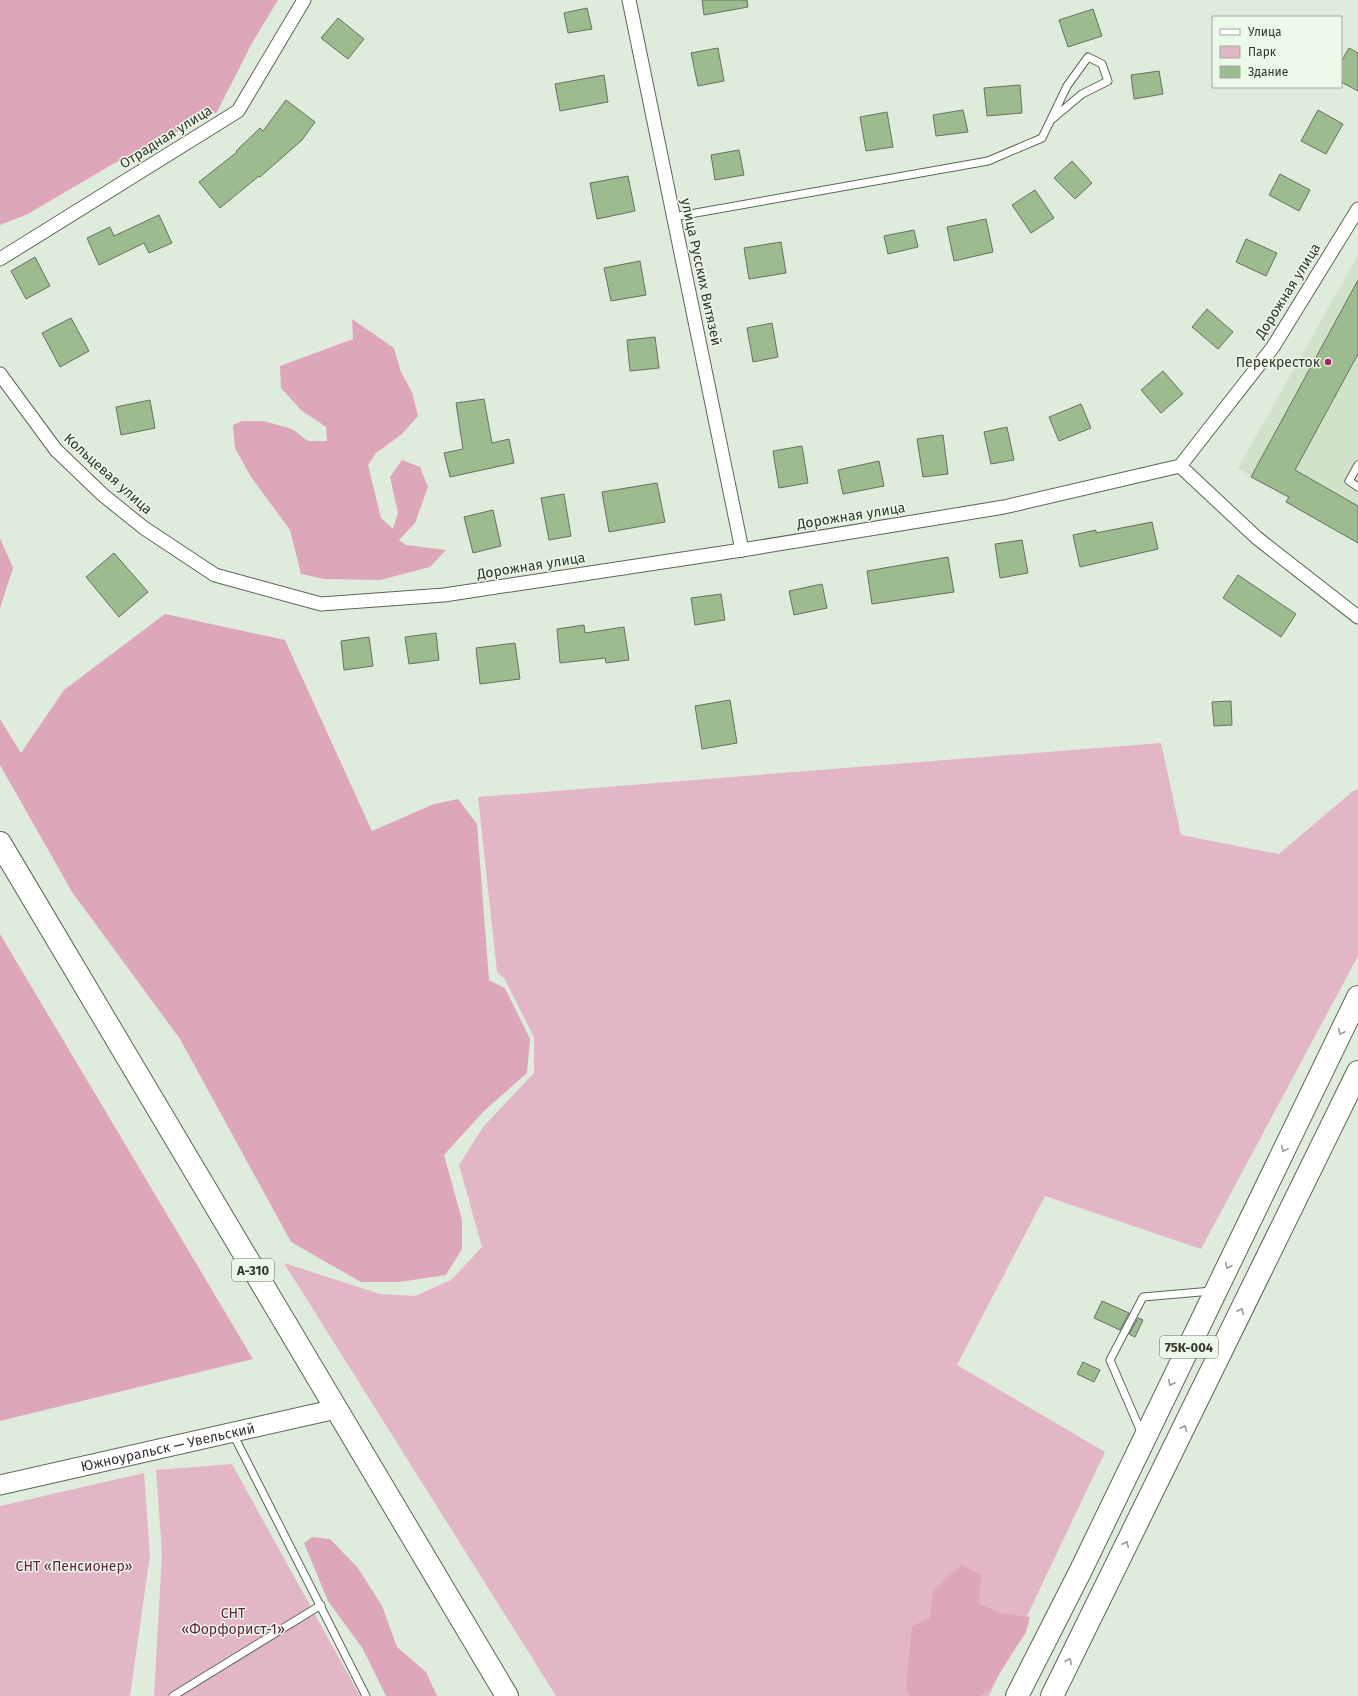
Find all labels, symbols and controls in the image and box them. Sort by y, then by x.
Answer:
legend [1212,16,1342,88]
text: Улица [1248,25,1282,39]
text: Парк [1248,45,1277,59]
text: Здание [1248,65,1288,79]
street label: Отрадная улица [117,102,215,172]
street label: улица Русских Витязей [677,197,725,347]
street label: Дорожная улица [1251,240,1324,343]
place label: Перекресток [1236,354,1321,371]
marker: Перекресток [1323,357,1333,367]
street label: Кольцевая улица [60,430,156,518]
street label: Дорожная улица [795,499,906,533]
street label: Дорожная улица [475,549,586,583]
one-way arrow [1338,1028,1346,1036]
one-way arrow [1281,1145,1289,1153]
road number: А-310 [232,1259,274,1281]
one-way arrow [1225,1262,1233,1270]
one-way arrow [1236,1308,1244,1315]
road number: 75К-004 [1160,1336,1218,1358]
one-way arrow [1168,1379,1176,1387]
street label: Южноуральск — Увельский [79,1419,256,1475]
one-way arrow [1179,1424,1186,1432]
one-way arrow [1121,1541,1129,1549]
park label: СНТ «Пенсионер» [16,1558,133,1575]
park label: СНТ «Форфорист-1» [181,1605,285,1638]
one-way arrow [1064,1658,1072,1665]

